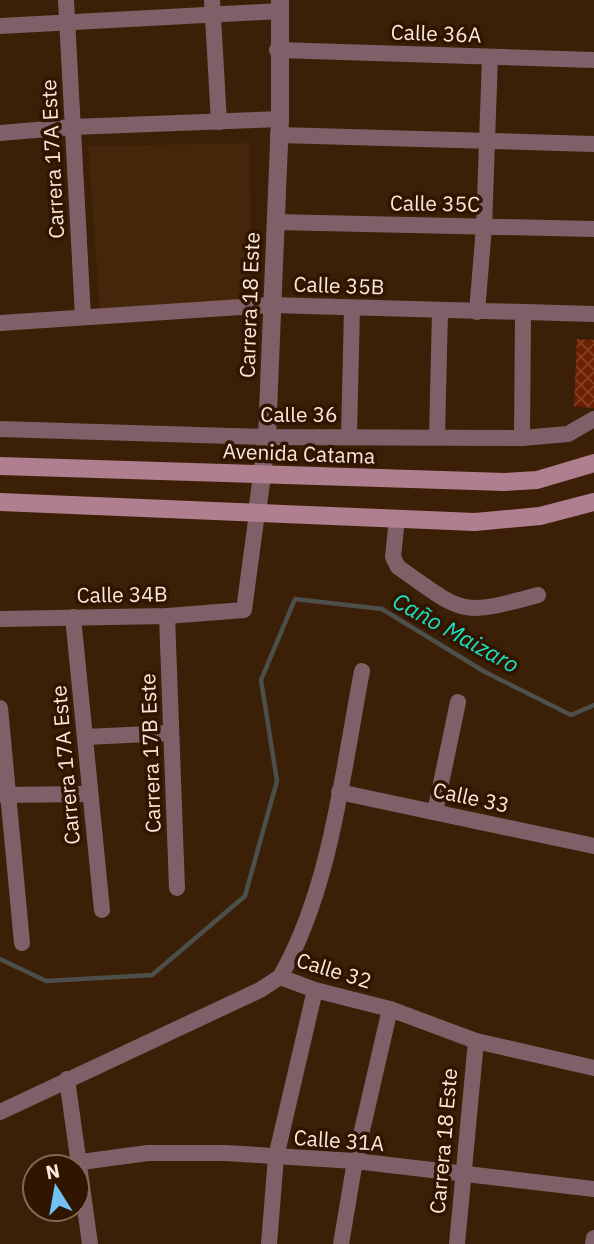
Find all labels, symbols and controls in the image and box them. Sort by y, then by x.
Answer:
street label: Calle 36A [390,17,482,49]
street label: Carrera 17A Este [34,79,70,240]
street label: Calle 35C [390,188,480,218]
street label: Carrera 18 Este [232,231,266,379]
street label: Calle 35B [293,269,385,301]
street label: Calle 36 [260,400,338,428]
street label: Avenida Catama [222,436,376,470]
street label: Calle 34B [76,579,168,609]
water label: Caño Maizaro [388,585,525,679]
street label: Carrera 17B Este [133,673,167,833]
street label: Carrera 17A Este [44,684,86,846]
street label: Calle 33 [431,775,512,819]
street label: Calle 32 [293,945,375,995]
street label: Carrera 18 Este [423,1067,463,1215]
street label: Calle 31A [293,1123,385,1157]
north arrow [21,1153,91,1223]
text: N [44,1158,62,1184]

